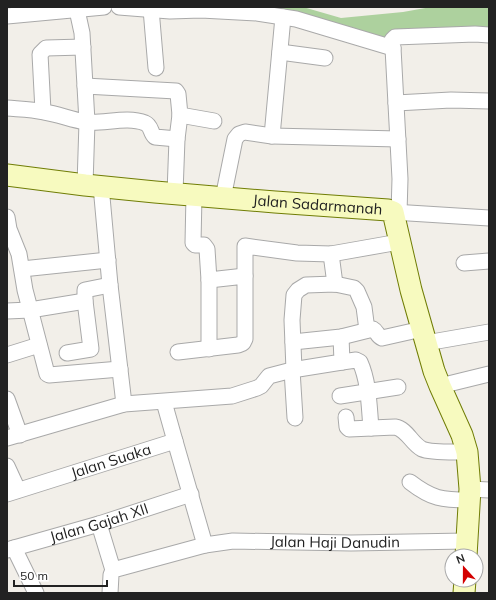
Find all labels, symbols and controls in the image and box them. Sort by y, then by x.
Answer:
street label: Jalan Sadarmanah [252,190,383,219]
street label: Jalan Suaka [68,439,153,482]
street label: Jalan Gajah XII [48,499,151,546]
street label: Jalan Haji Danudin [270,532,400,552]
north arrow [444,548,484,588]
text: N [454,551,467,567]
scale bar [14,562,107,588]
text: 50 m [20,568,48,583]

